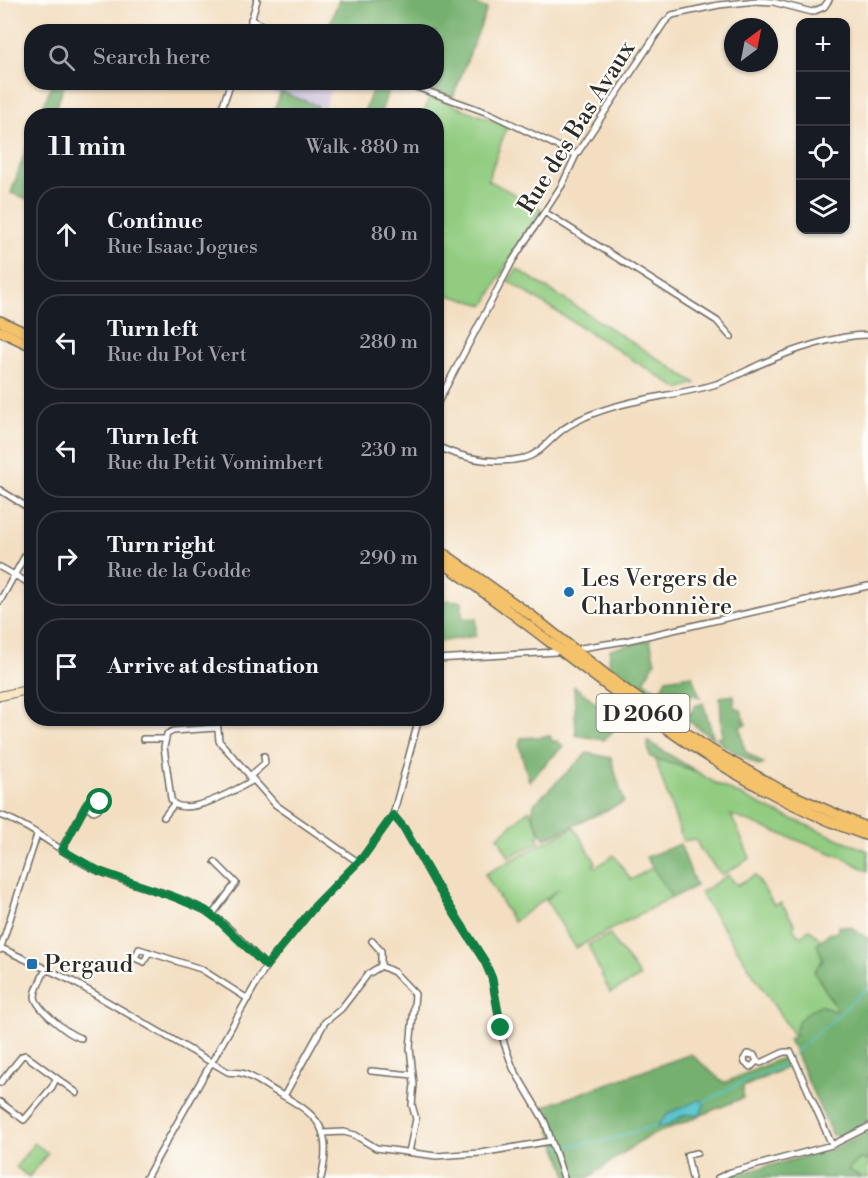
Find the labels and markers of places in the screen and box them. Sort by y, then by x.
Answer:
place label: Les Vergers de Charbonnière [581,564,738,622]
marker: Les Vergers de Charbonnière [562,585,576,599]
place label: Pergaud [44,950,133,980]
marker: Pergaud [25,957,39,971]

